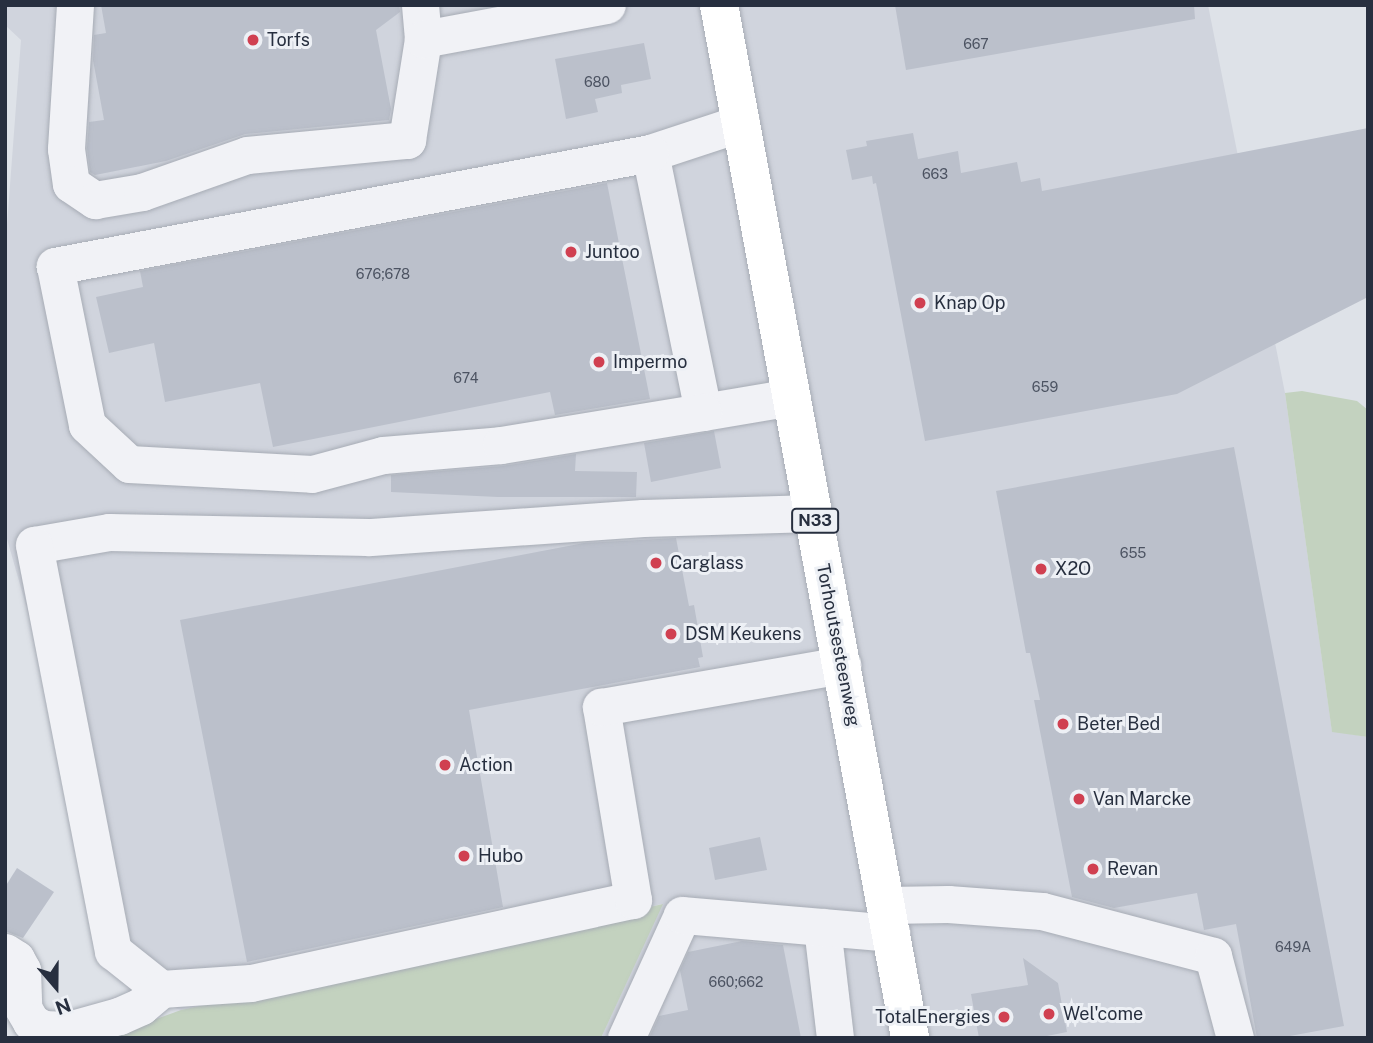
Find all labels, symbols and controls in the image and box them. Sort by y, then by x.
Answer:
place label: Torfs [267,29,310,51]
marker: Torfs [245,32,261,48]
house number: 667 [963,36,989,52]
house number: 680 [584,74,610,90]
house number: 663 [922,166,948,182]
place label: Juntoo [585,241,640,263]
marker: Juntoo [563,244,579,260]
house number: 676;678 [356,266,410,282]
place label: Knap Op [934,292,1005,314]
marker: Knap Op [912,295,928,311]
place label: Impermo [613,351,687,373]
marker: Impermo [591,354,607,370]
house number: 674 [453,370,479,386]
house number: 659 [1032,379,1058,395]
road number: N33 [790,508,840,534]
house number: 655 [1120,545,1146,561]
place label: Carglass [670,552,744,574]
marker: Carglass [648,555,664,571]
place label: X2O [1055,558,1091,580]
marker: X2O [1033,561,1049,577]
street label: Torhoutsesteenweg [812,562,864,728]
place label: DSM Keukens [685,623,801,645]
marker: DSM Keukens [663,626,679,642]
place label: Beter Bed [1077,713,1160,735]
marker: Beter Bed [1055,716,1071,732]
place label: Action [459,754,513,776]
marker: Action [437,757,453,773]
place label: Van Marcke [1093,788,1191,810]
marker: Van Marcke [1071,791,1087,807]
place label: Hubo [478,845,523,867]
marker: Hubo [456,848,472,864]
place label: Revan [1107,858,1158,880]
marker: Revan [1085,861,1101,877]
house number: 649A [1275,939,1311,955]
north arrow [21,952,91,1022]
house number: 660;662 [709,974,763,990]
text: N [52,994,74,1020]
place label: Wel'come [1063,1003,1143,1025]
place label: TotalEnergies [875,1006,990,1028]
marker: Wel'come [1041,1006,1057,1022]
marker: TotalEnergies [996,1009,1012,1025]

